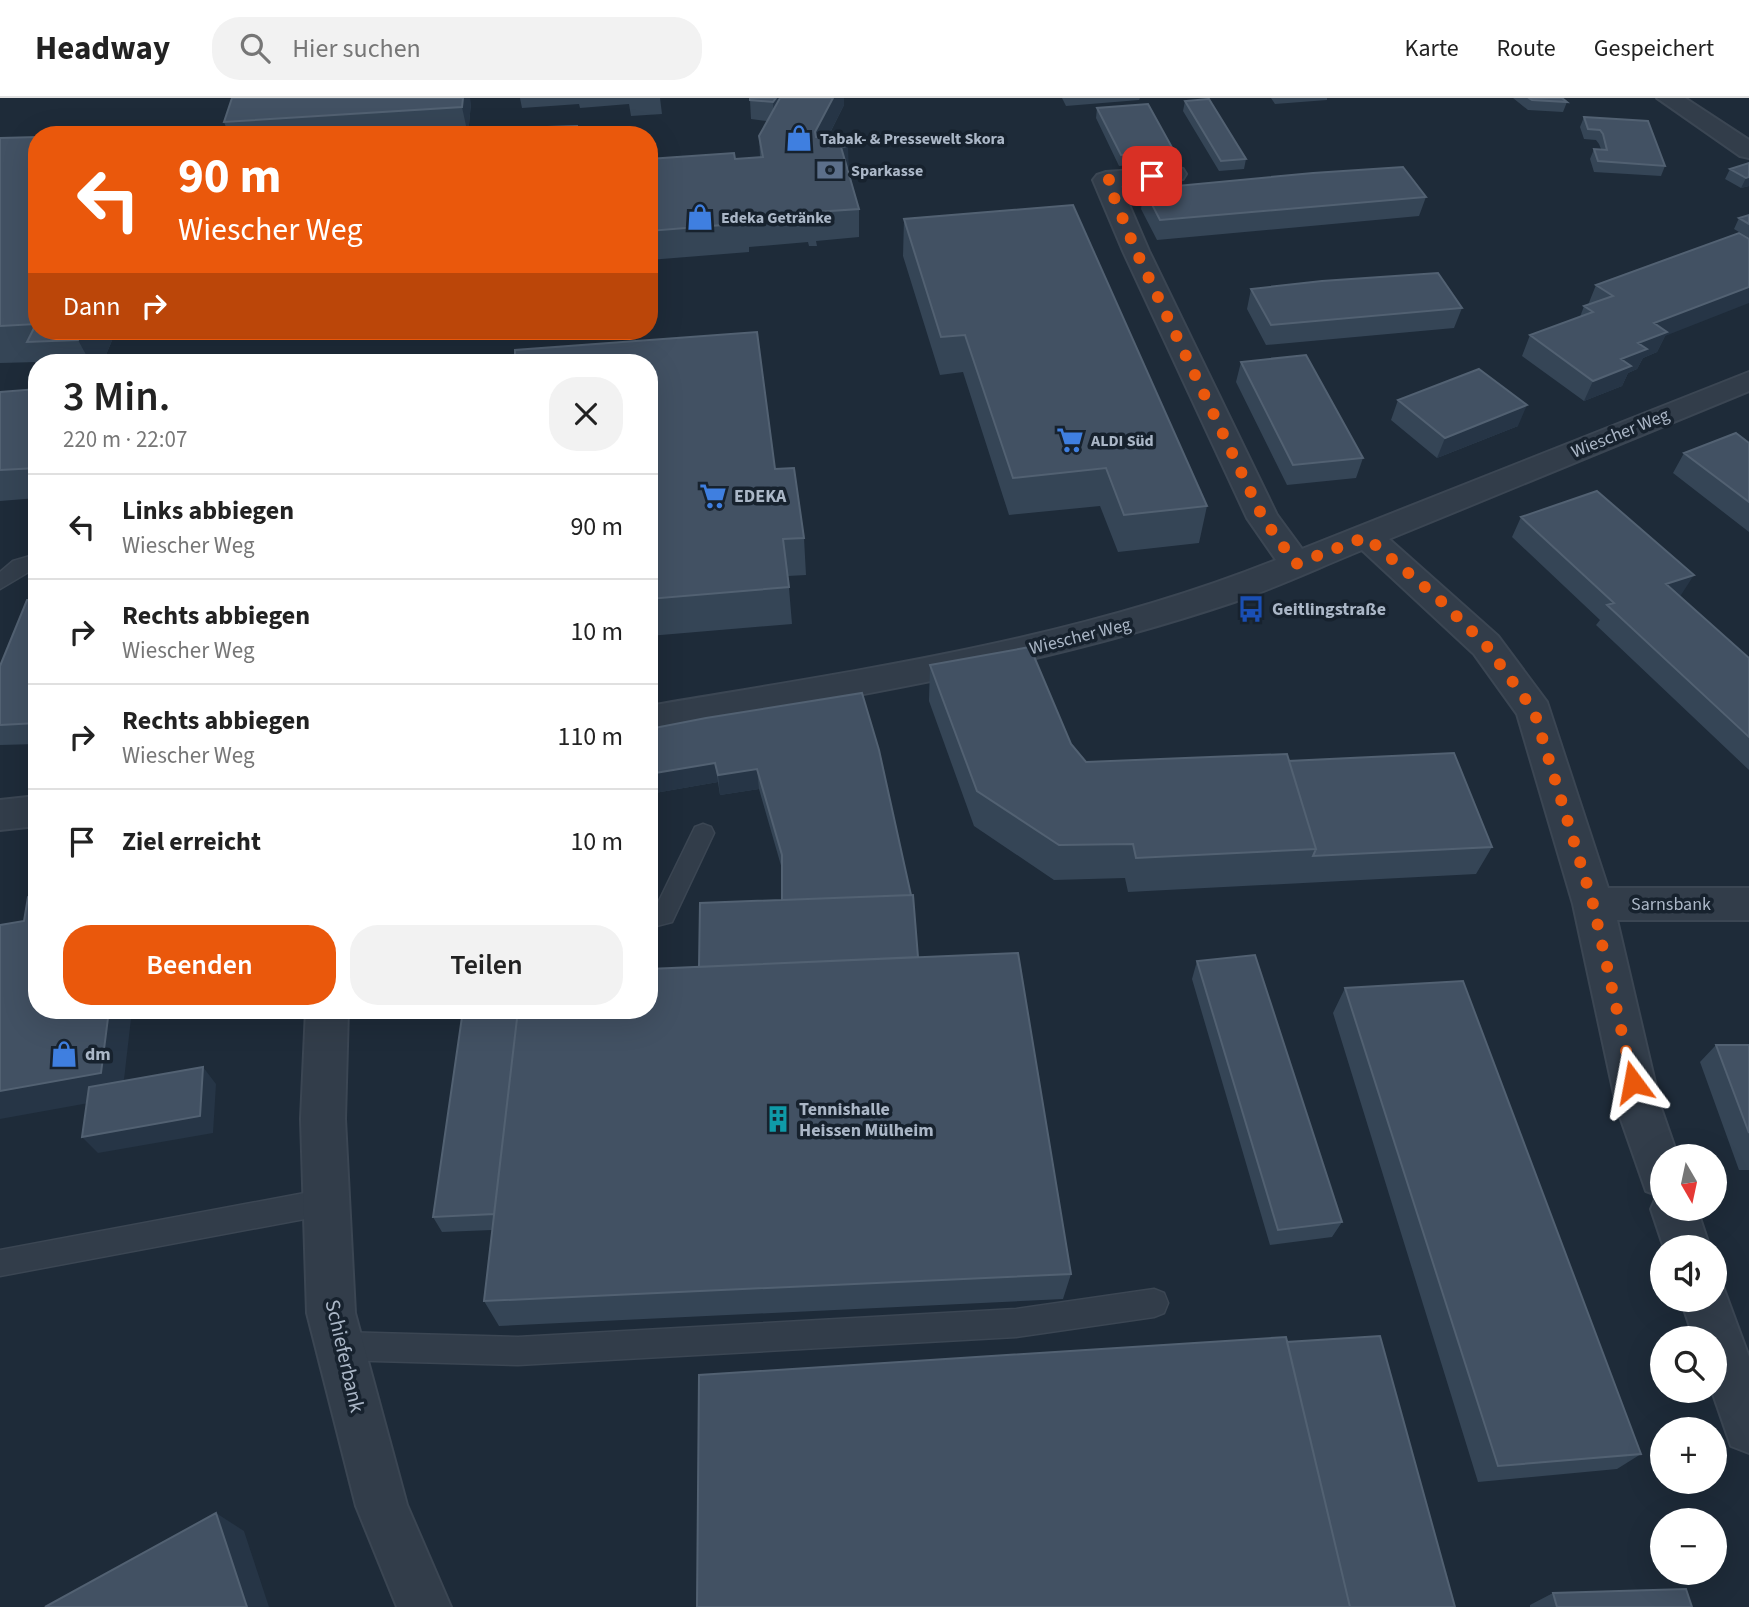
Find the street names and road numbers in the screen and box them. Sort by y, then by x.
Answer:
street label: Wiescher Weg [1567,402,1673,464]
street label: Wiescher Weg [1027,612,1134,661]
street label: Sarnsbank [1631,892,1711,917]
street label: Schieferbank [317,1297,373,1416]

